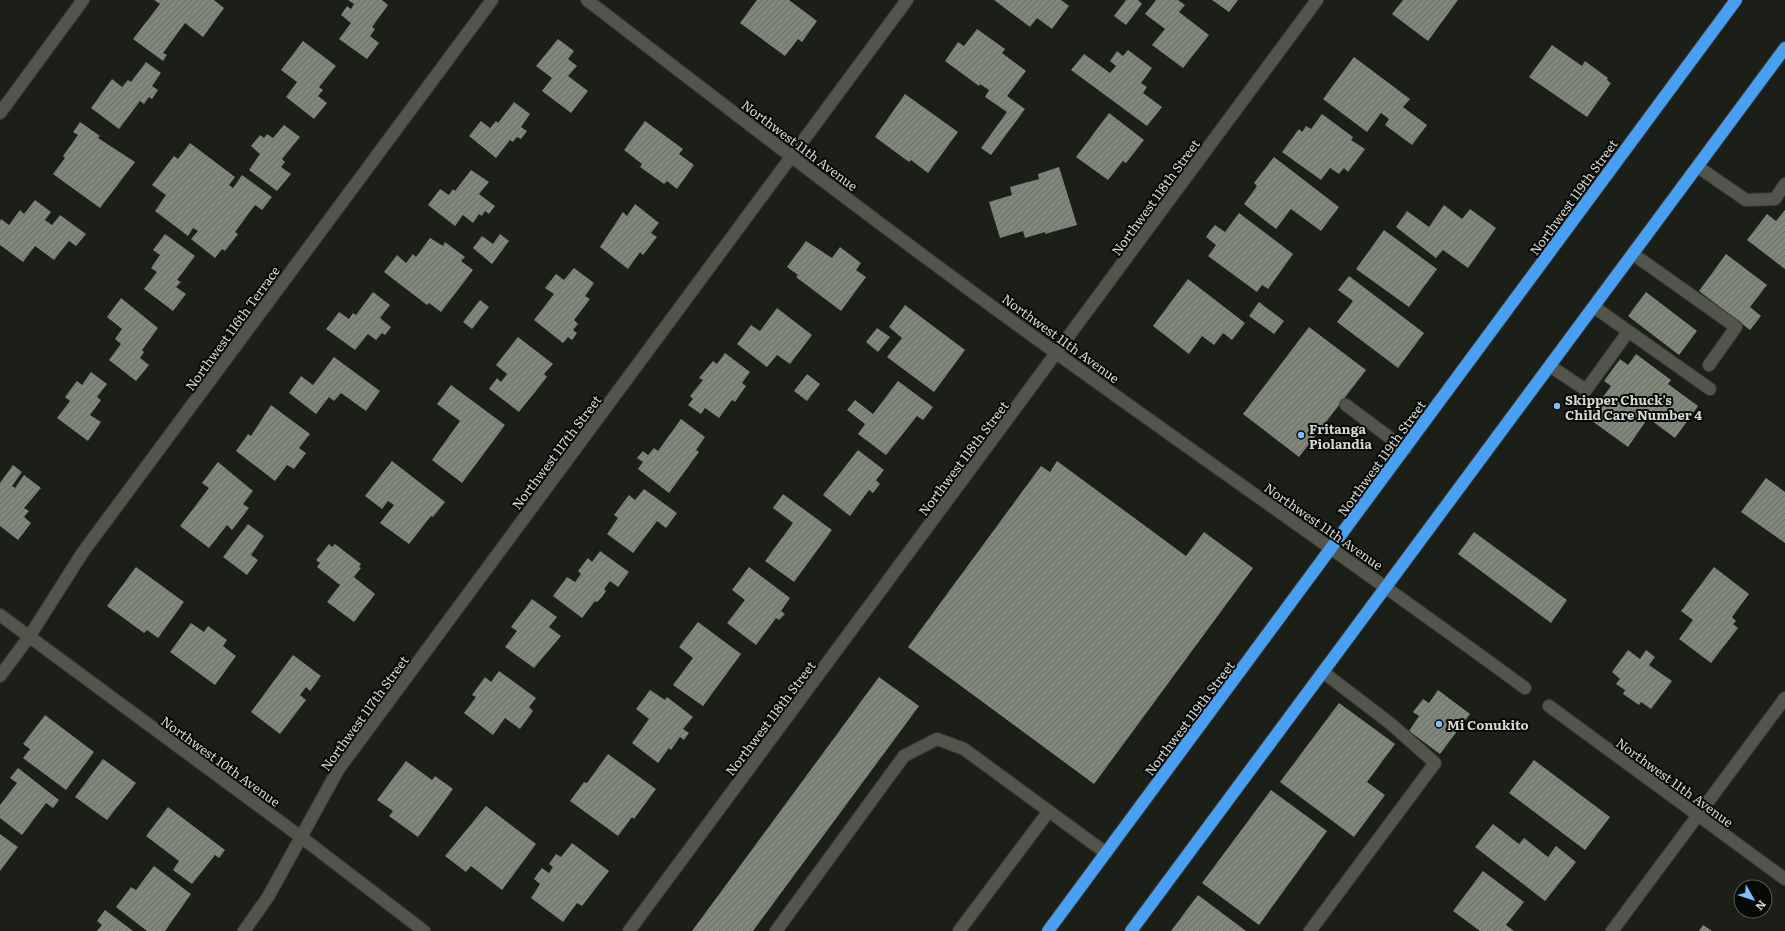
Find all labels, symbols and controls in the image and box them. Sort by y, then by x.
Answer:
street label: Northwest 11th Avenue [738,95,862,195]
street label: Northwest 118th Street [1106,134,1204,259]
street label: Northwest 119th Street [1524,134,1622,259]
street label: Northwest 116th Terrace [180,262,284,394]
street label: Northwest 11th Avenue [998,289,1124,387]
street label: Northwest 117th Street [507,390,606,513]
place label: Skipper Chuck's Child Care Number 4 [1565,390,1702,424]
street label: Northwest 119th Street [1332,395,1430,520]
street label: Northwest 118th Street [913,396,1013,520]
marker: Skipper Chuck's Child Care Number 4 [1552,401,1562,411]
place label: Fritanga Piolandia [1309,419,1373,453]
marker: Fritanga Piolandia [1296,430,1306,440]
street label: Northwest 11th Avenue [1261,478,1387,574]
street label: Northwest 117th Street [316,651,413,775]
street label: Northwest 118th Street [720,656,820,780]
street label: Northwest 119th Street [1139,656,1239,779]
street label: Northwest 10th Avenue [157,711,285,811]
place label: Mi Conukito [1447,715,1529,734]
marker: Mi Conukito [1434,719,1444,729]
street label: Northwest 11th Avenue [1612,733,1738,831]
north arrow [1733,879,1773,919]
text: N [1752,897,1771,915]

